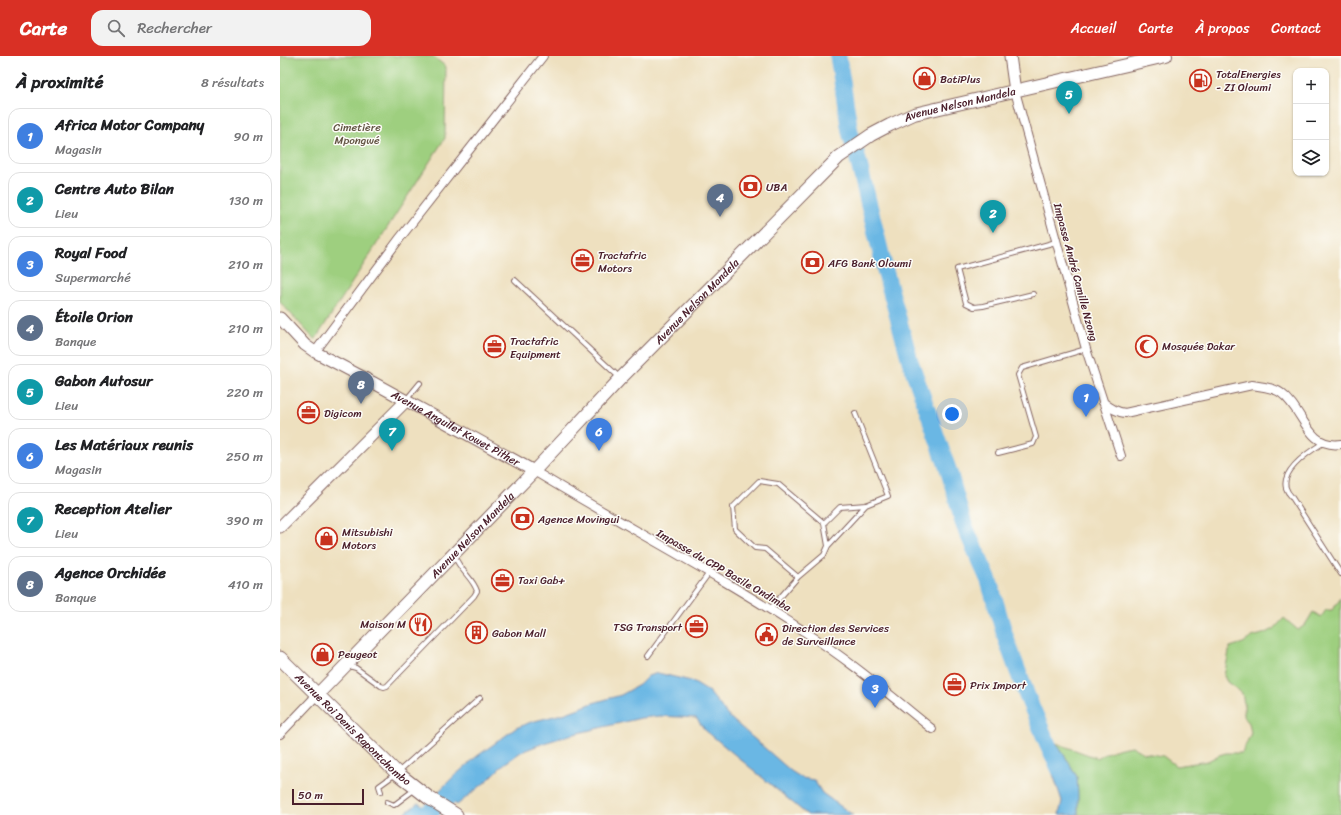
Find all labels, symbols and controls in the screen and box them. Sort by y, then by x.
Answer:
search box [91,10,371,46]
text: Carte [20,12,67,45]
text: Rechercher [137,15,212,41]
text: Accueil [1071,16,1117,41]
text: Carte [1139,16,1173,41]
text: À propos [1195,16,1249,41]
text: Contact [1271,16,1321,41]
icon: search [105,17,127,39]
place label: TotalEnergies - ZI Oloumi [1216,65,1281,97]
shop icon: BatiPlus [912,66,938,92]
text: À proximité [16,67,103,97]
fuel station icon: TotalEnergies - ZI Oloumi [1188,67,1214,93]
map controls [1293,68,1329,176]
button: + [1293,68,1329,104]
place label: BatiPlus [940,70,981,89]
text: 8 résultats [201,71,264,94]
pin: 5 [1056,81,1082,114]
street label: Avenue Nelson Mandela [900,82,1018,128]
button: − [1293,104,1329,140]
text: Africa Motor Company [55,112,204,138]
park label: Cimetière Mpongwé [333,118,381,150]
text: 1 [27,125,33,148]
text: 90 m [233,125,263,148]
text: Magasin [55,138,102,161]
button: layers [1293,140,1329,176]
bank icon: UBA [738,174,764,200]
text: Centre Auto Bilan [55,176,174,202]
place label: UBA [766,178,787,197]
pin: 4 [707,184,733,217]
text: 2 [26,189,34,212]
text: 130 m [229,189,263,212]
pin: 2 [980,200,1006,233]
street label: Impasse André Camille Nzong [1048,200,1103,344]
text: Lieu [55,202,78,225]
text: Royal Food [55,240,126,266]
place label: Tractafric Motors [598,246,647,278]
office icon: Tractafric Motors [569,248,595,274]
bank icon: AFG Bank Oloumi [800,250,826,276]
text: 3 [26,253,34,276]
text: 210 m [228,253,263,276]
street label: Avenue Nelson Mandela [649,254,744,350]
place label: AFG Bank Oloumi [827,254,912,273]
text: Supermarché [55,266,131,289]
text: Étoile Orion [55,304,133,330]
text: 4 [26,317,34,340]
text: 210 m [228,317,263,340]
text: Banque [55,330,96,353]
place label: Tractafric Equipment [510,332,561,364]
mosque icon: Mosquée Dakar [1133,333,1159,359]
office icon: Tractafric Equipment [482,334,508,360]
place label: Mosquée Dakar [1162,337,1236,356]
text: Gabon Autosur [55,368,152,394]
pin: 8 [348,371,374,404]
text: 5 [26,381,34,404]
text: 220 m [226,381,263,404]
pin: 1 [1073,384,1099,417]
street label: Avenue Anguilet Kowet Pither [387,385,525,472]
text: Lieu [55,394,78,417]
office icon: Digicom [296,400,322,426]
place label: Digicom [324,404,362,423]
your location [942,404,962,424]
pin: 7 [379,418,405,451]
pin: 6 [586,418,612,451]
text: Les Matériaux reunis [55,432,193,458]
text: 6 [26,445,34,468]
text: 250 m [226,445,263,468]
text: Magasin [55,458,102,481]
street label: Avenue Nelson Mandela [425,487,520,584]
text: Reception Atelier [55,496,171,522]
bank icon: Agence Movingui [509,506,535,532]
text: 7 [26,509,34,532]
text: 390 m [226,509,263,532]
place label: Agence Movingui [537,510,620,529]
text: Lieu [55,522,78,545]
place label: Mitsubishi Motors [342,523,394,555]
street label: Impasse du CPP Basile Ondimba [652,523,795,617]
shop icon: Mitsubishi Motors [314,525,340,551]
text: Agence Orchidée [55,560,166,586]
office icon: Taxi Gab+ [490,567,516,593]
place label: Taxi Gab+ [518,571,565,590]
text: 8 [26,573,34,596]
text: 410 m [228,573,263,596]
text: Banque [55,586,96,609]
restaurant icon: Maison M [408,611,434,637]
office icon: TSG Transport [684,614,710,640]
place label: Maison M [360,615,406,634]
place label: TSG Transport [613,618,683,637]
place label: Direction des Services de Surveillance [782,619,890,651]
building icon: Gabon Mall [464,620,490,646]
public building icon: Direction des Services de Surveillance [753,621,779,647]
place label: Gabon Mall [492,624,547,643]
shop icon: Peugeot [310,641,336,667]
place label: Peugeot [338,645,378,664]
street label: Avenue Roi Denis Rapontchombo [289,668,415,791]
office icon: Prix Import [941,672,967,698]
pin: 3 [862,675,888,708]
place label: Prix Import [970,676,1026,695]
text: 50 m [298,786,323,805]
scale bar [292,787,364,806]

